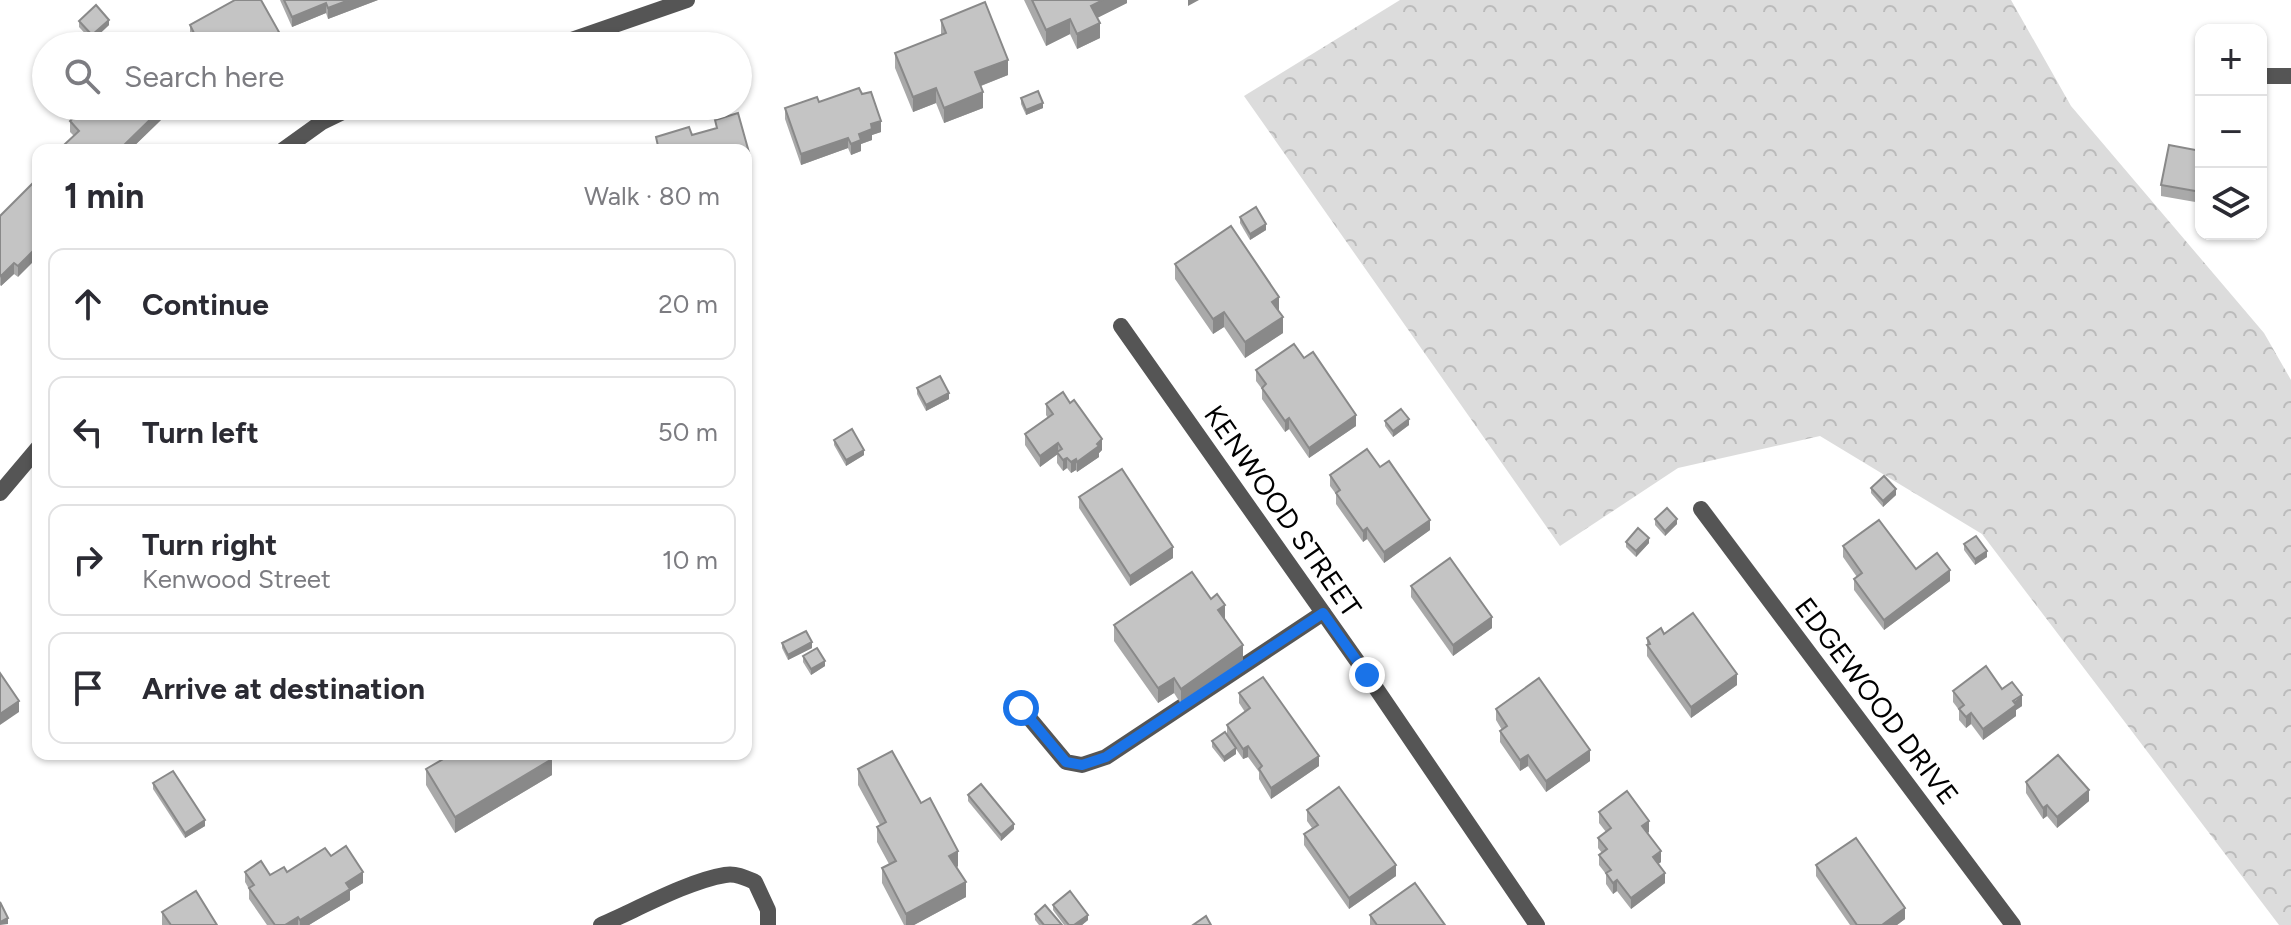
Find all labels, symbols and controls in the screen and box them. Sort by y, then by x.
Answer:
map controls [2195,24,2267,240]
button: + [2195,24,2267,96]
search box [32,32,752,120]
icon: search [60,54,104,98]
text: Search here [124,58,284,95]
button: − [2195,96,2267,168]
button: layers [2195,168,2267,240]
text: 1 min [64,176,144,217]
text: Walk · 80 m [584,180,720,212]
icon: ahead [66,282,110,326]
text: Continue [142,286,269,323]
text: 20 m [658,288,718,320]
street label: KENWOOD STREET [1197,399,1369,624]
icon: left [66,410,110,454]
text: Turn left [142,414,259,451]
text: 50 m [658,416,718,448]
text: Turn right [142,526,277,563]
icon: right [66,538,110,582]
text: 10 m [662,544,718,576]
text: Kenwood Street [142,563,331,595]
street label: EDGEWOOD DRIVE [1788,591,1966,811]
route end [1349,657,1385,693]
icon: arrive [66,666,110,710]
text: Arrive at destination [142,670,425,707]
route start [1003,690,1039,726]

